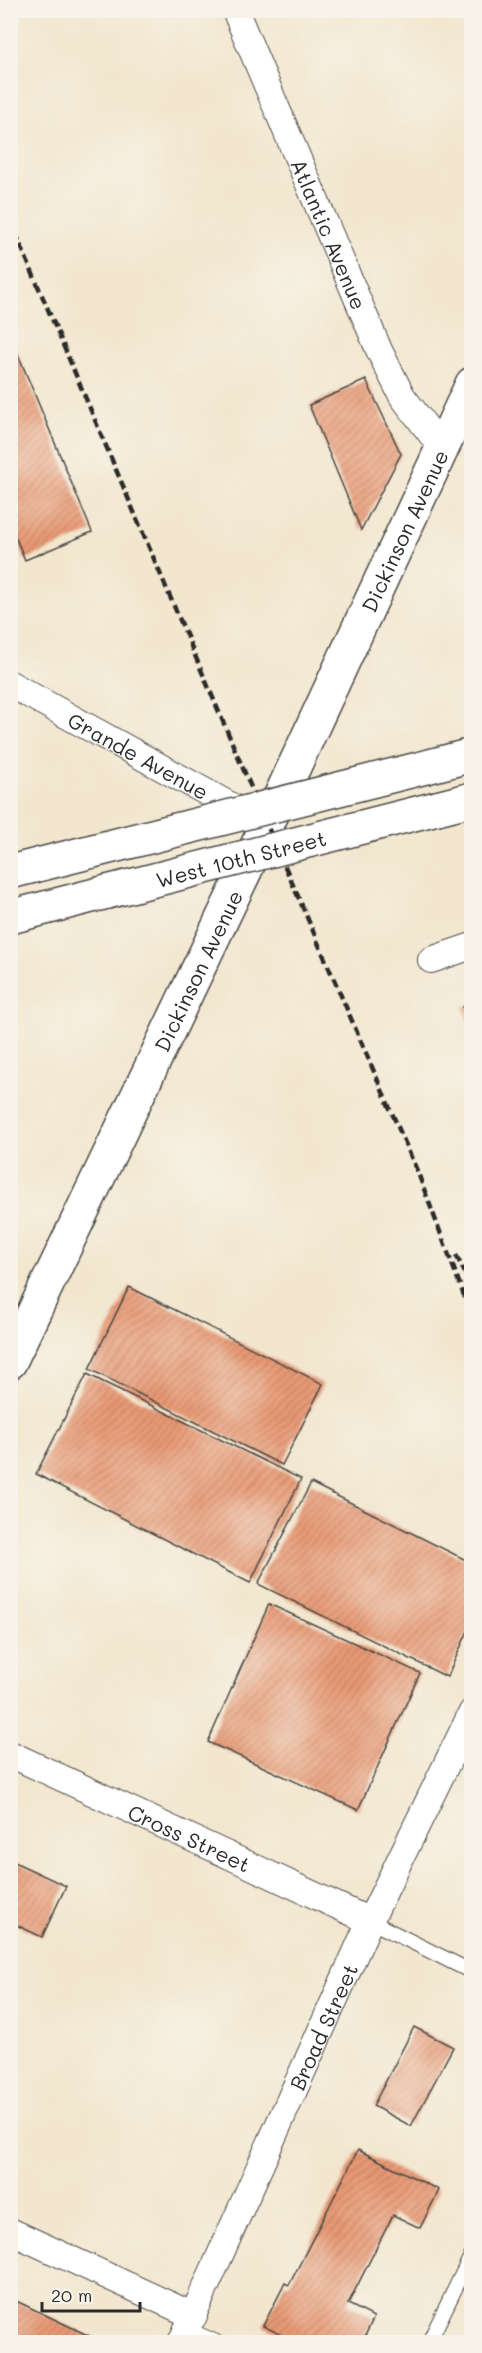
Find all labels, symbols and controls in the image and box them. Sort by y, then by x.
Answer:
street label: Atlantic Avenue [286,154,374,313]
street label: Dickinson Avenue [354,445,453,616]
street label: Grande Avenue [64,705,214,805]
street label: West 10th Street [153,823,329,893]
street label: Dickinson Avenue [147,885,248,1056]
street label: Cross Street [124,1797,255,1877]
street label: Broad Street [283,1959,363,2094]
scale bar [42,2275,140,2313]
text: 20 m [51,2283,92,2307]

